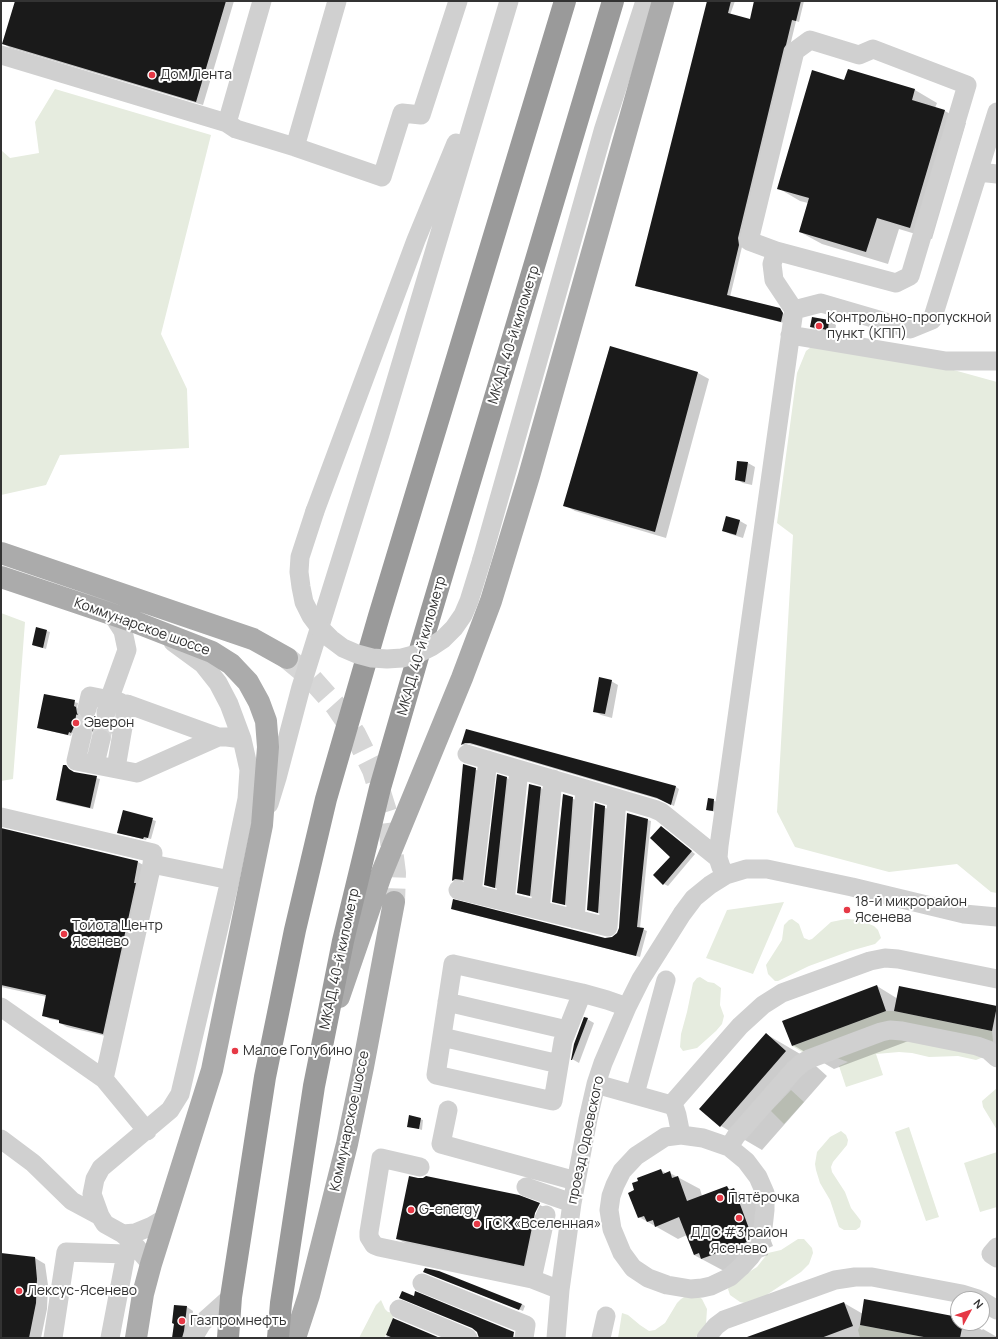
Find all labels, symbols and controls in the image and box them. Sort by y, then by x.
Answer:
place label: Дом Лента [160,67,232,83]
marker: Дом Лента [147,70,157,80]
street label: МКАД, 40-й километр [485,264,543,406]
place label: Контрольно-пропускной пункт (КПП) [827,310,992,342]
marker: Контрольно-пропускной пункт (КПП) [814,321,824,331]
street label: МКАД, 40-й километр [394,574,450,718]
street label: Коммунарское шоссе [72,595,212,659]
place label: Эверон [84,715,134,731]
marker: Эверон [71,718,81,728]
street label: МКАД, 40-й километр [317,887,363,1031]
place label: 18-й микрорайон Ясенева [855,894,967,926]
marker: 18-й микрорайон Ясенева [842,905,852,915]
place label: Тойота Центр Ясенево [72,918,163,950]
marker: Тойота Центр Ясенево [59,929,69,939]
place label: Малое Голубино [243,1043,353,1059]
marker: Малое Голубино [230,1046,240,1056]
street label: Коммунарское шоссе [327,1049,373,1193]
street label: проезд Одоевского [564,1074,608,1206]
place label: Пятёрочка [728,1190,800,1206]
marker: Пятёрочка [715,1193,725,1203]
place label: G-energy [419,1202,480,1218]
marker: G-energy [406,1205,416,1215]
marker: ДДС #3 район Ясенево [734,1213,744,1223]
place label: ГСК «Вселенная» [485,1216,601,1232]
marker: ГСК «Вселенная» [472,1219,482,1229]
place label: ДДС #3 район Ясенево [690,1225,788,1258]
place label: Лексус-Ясенево [27,1283,137,1299]
marker: Лексус-Ясенево [14,1286,24,1296]
north arrow [950,1291,990,1331]
text: N [971,1296,987,1311]
place label: Газпромнефть [190,1313,286,1329]
marker: Газпромнефть [177,1316,187,1326]

